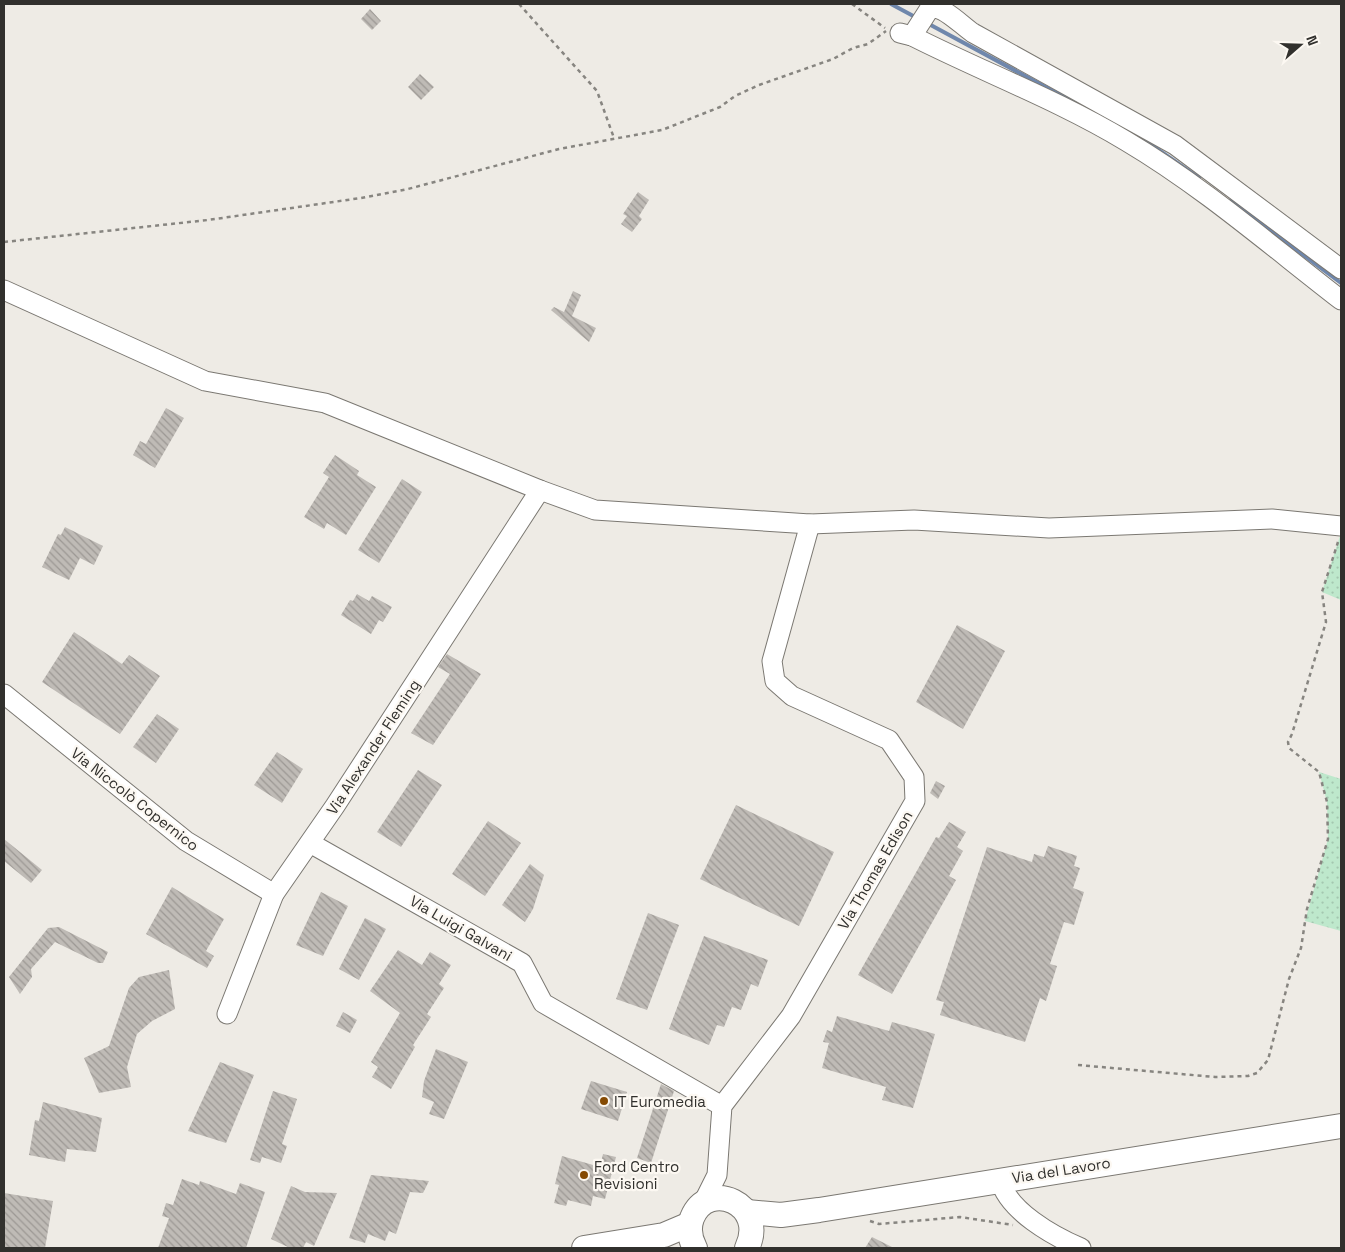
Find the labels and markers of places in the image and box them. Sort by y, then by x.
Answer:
place label: IT Euromedia [614,1092,706,1111]
marker: IT Euromedia [598,1095,610,1107]
place label: Ford Centro Revisioni [594,1157,679,1193]
marker: Ford Centro Revisioni [578,1169,590,1181]

